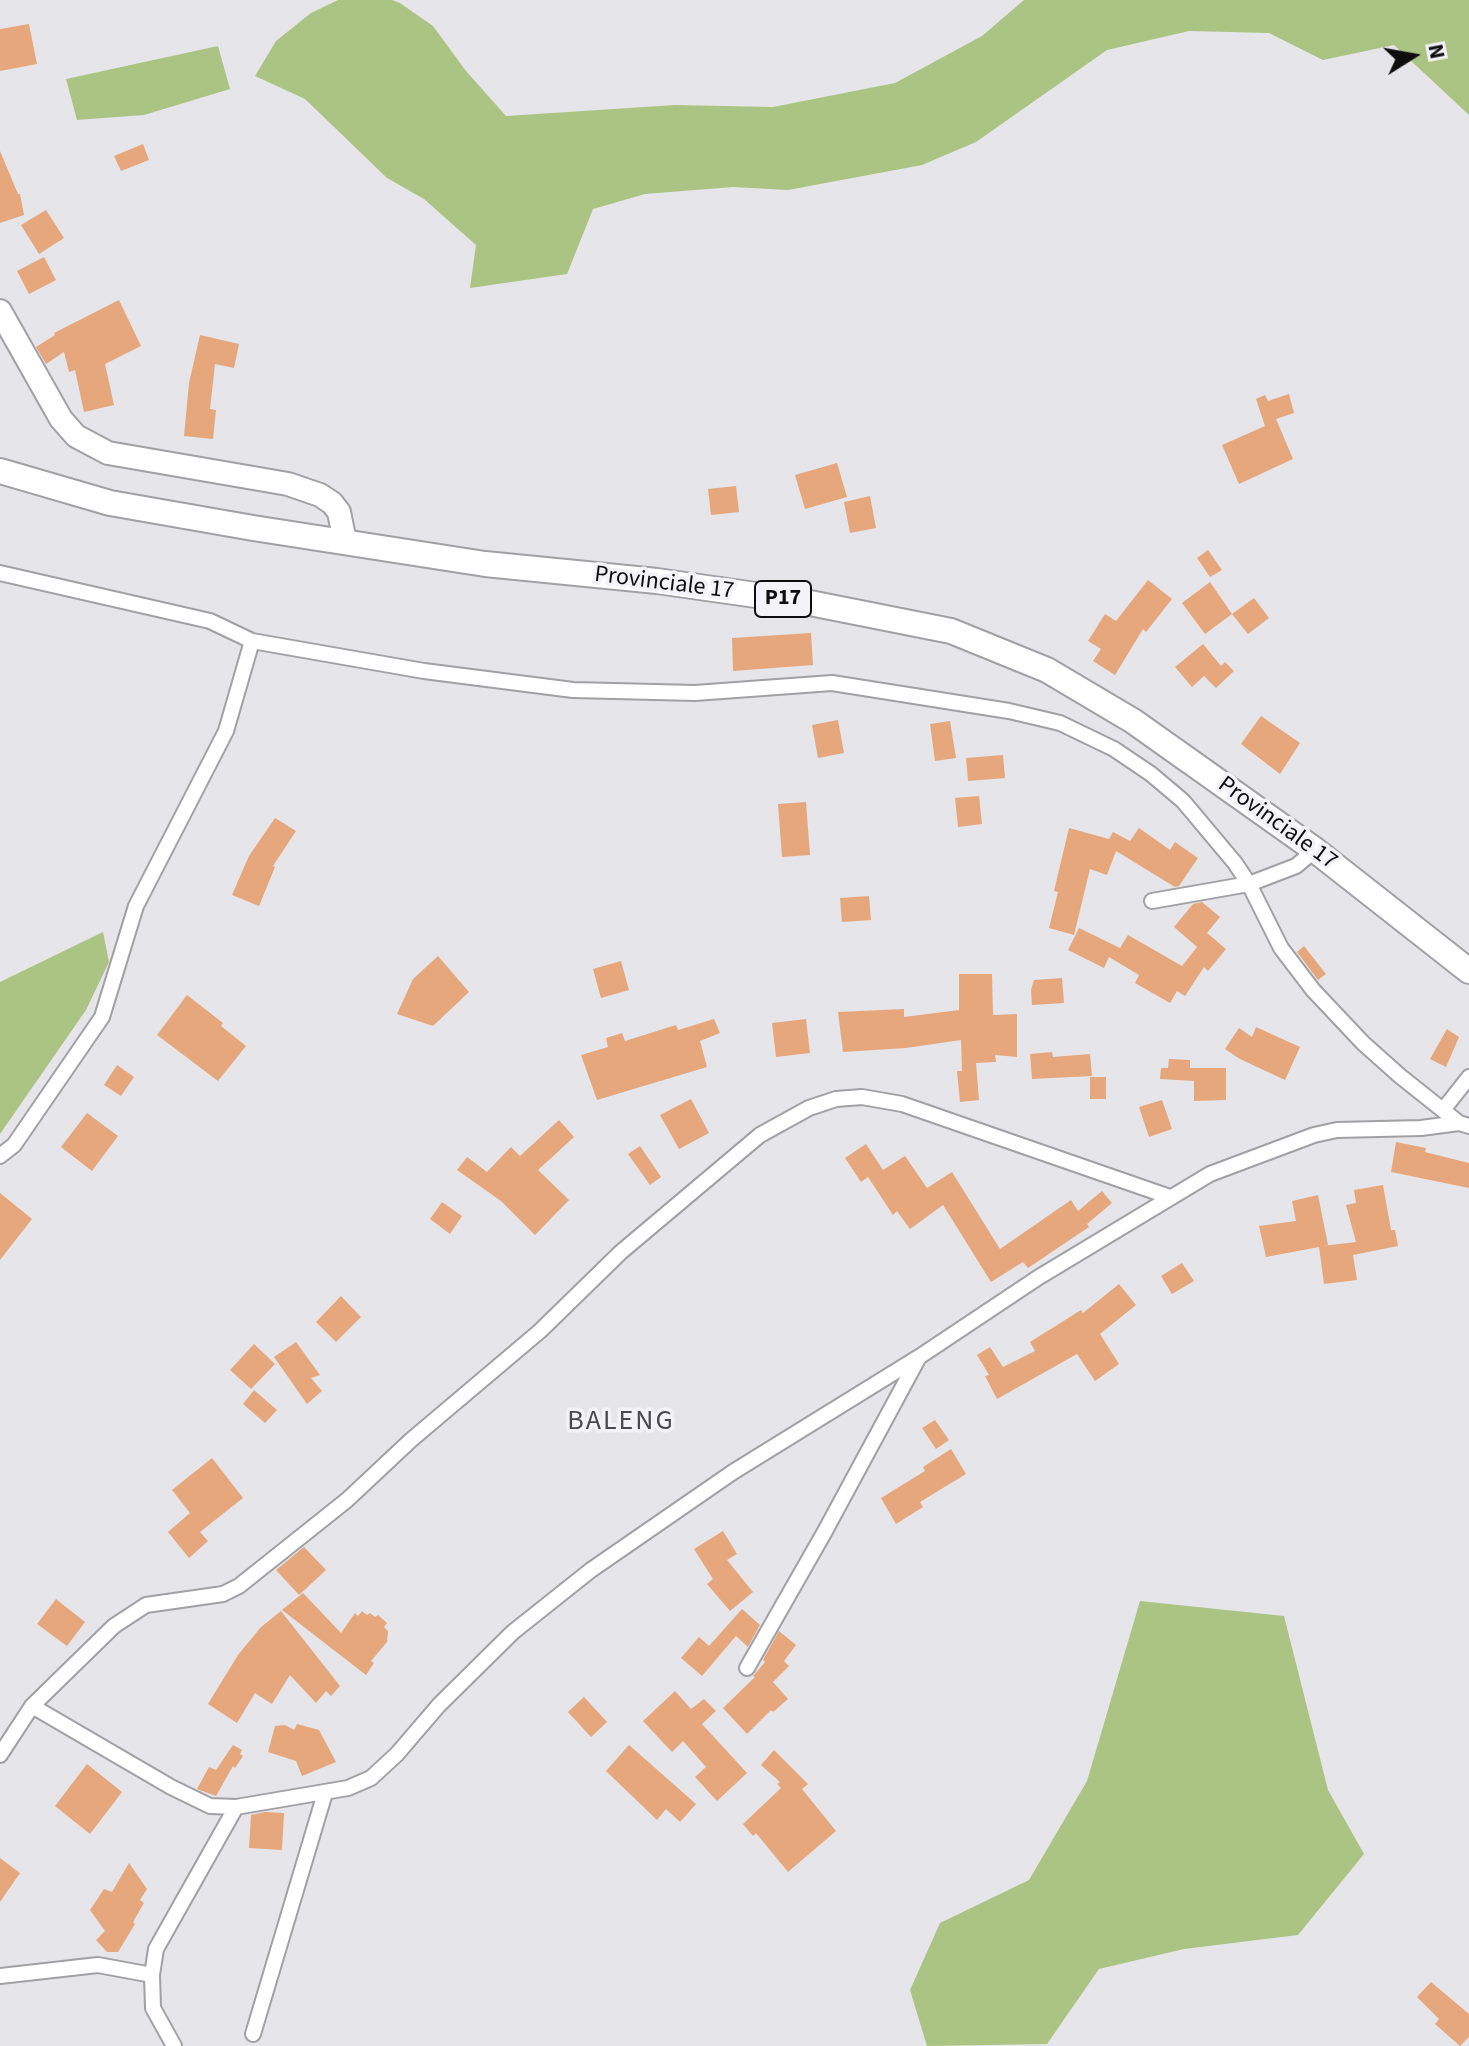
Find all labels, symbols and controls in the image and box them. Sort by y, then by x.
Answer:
north arrow [1373,16,1453,96]
text: N [1419,41,1454,62]
street label: Provinciale 17 [593,561,735,607]
road number: P17 [755,581,811,617]
street label: Provinciale 17 [1212,771,1342,877]
district label: BALENG [567,1406,675,1440]

